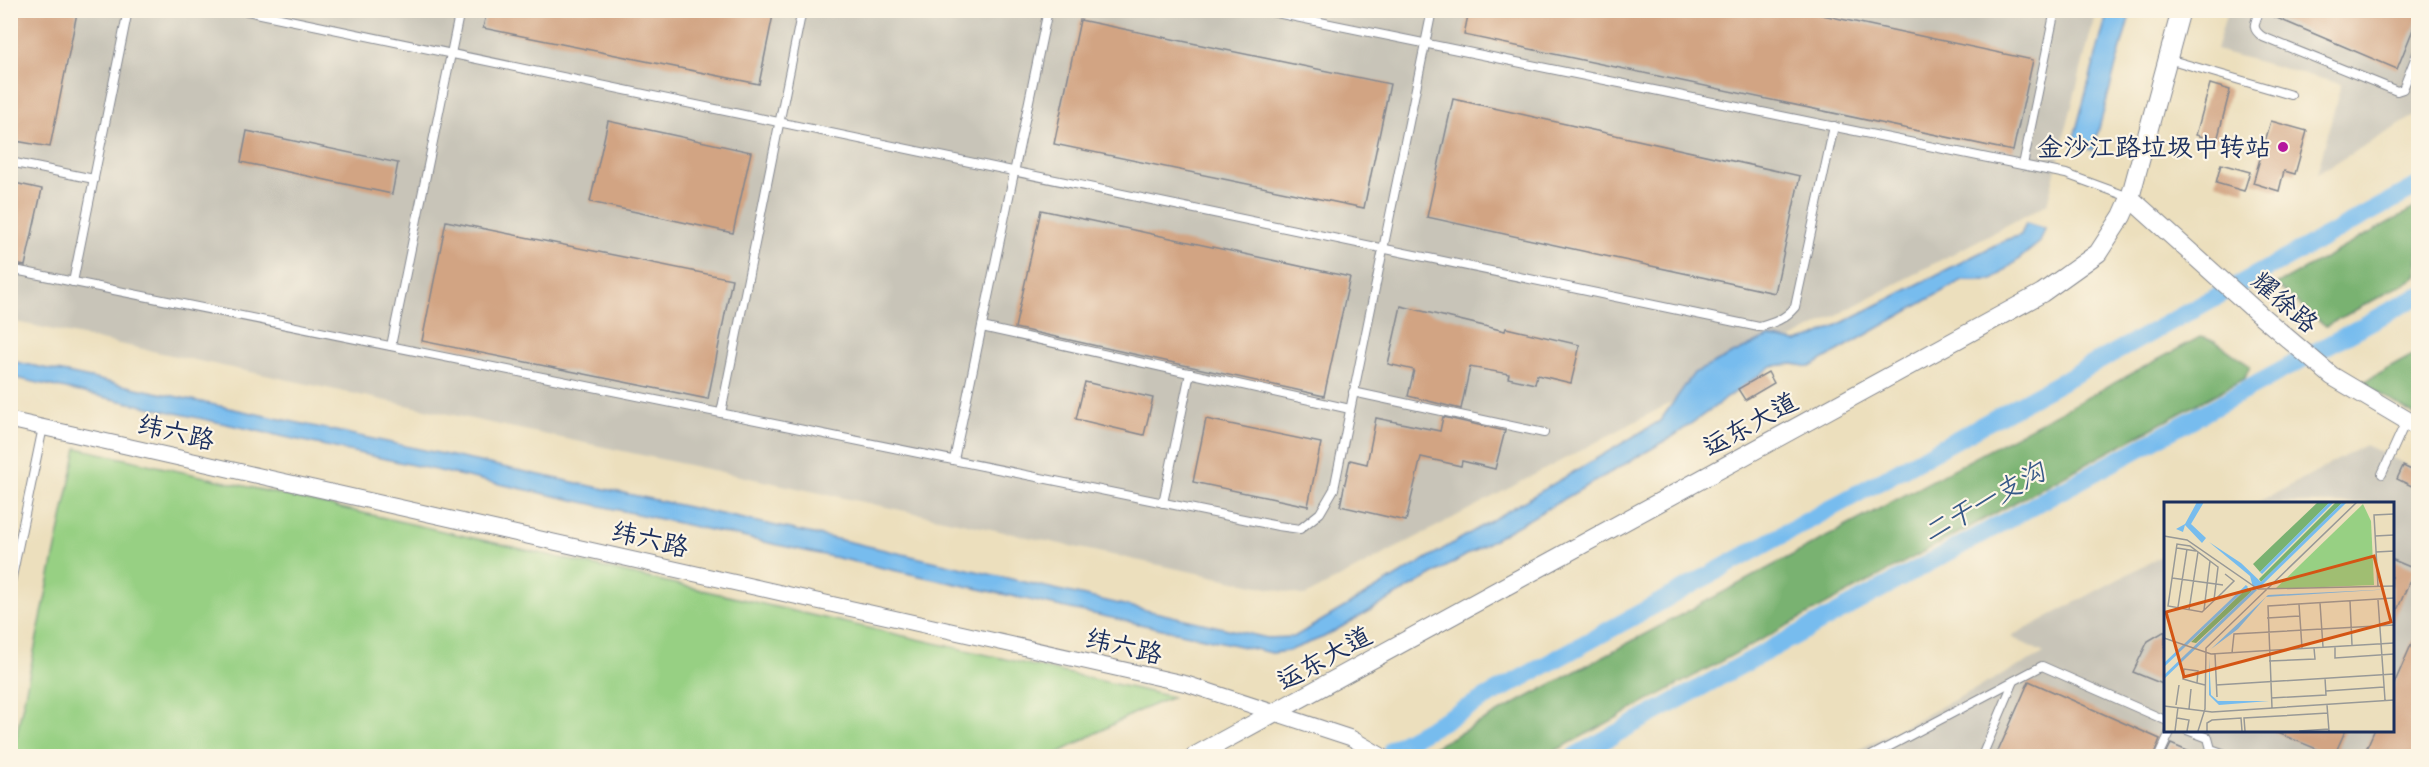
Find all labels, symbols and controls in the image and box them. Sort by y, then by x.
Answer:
place label: 金沙江路垃圾中转站 [2037,131,2271,163]
marker: 金沙江路垃圾中转站 [2276,140,2290,154]
street label: 耀徐路 [2245,264,2325,340]
street label: 运东大道 [1697,385,1803,463]
street label: 纬六路 [134,408,218,456]
water label: 二干一支沟 [1917,453,2053,549]
inset map [2164,502,2393,731]
street label: 纬六路 [608,515,692,563]
street label: 运东大道 [1271,619,1377,697]
street label: 纬六路 [1082,622,1166,670]

